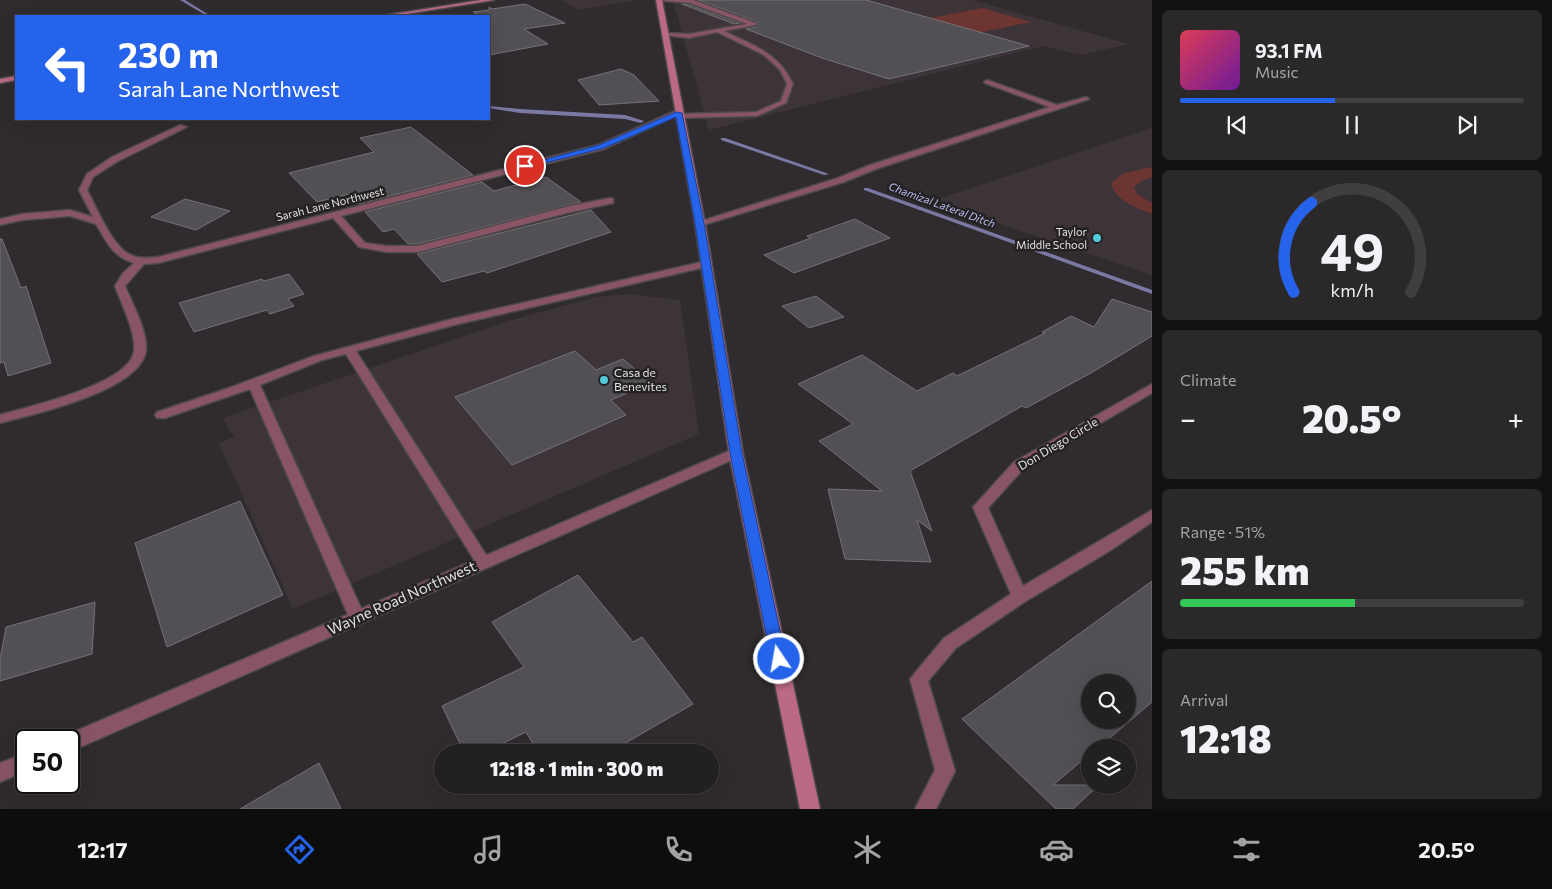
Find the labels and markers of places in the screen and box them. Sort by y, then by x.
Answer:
pin [504,145,546,187]
place label: Taylor Middle School [1016,225,1088,251]
marker: Taylor Middle School [1091,232,1103,244]
place label: Casa de Benevites [614,365,667,393]
marker: Casa de Benevites [598,374,610,386]

